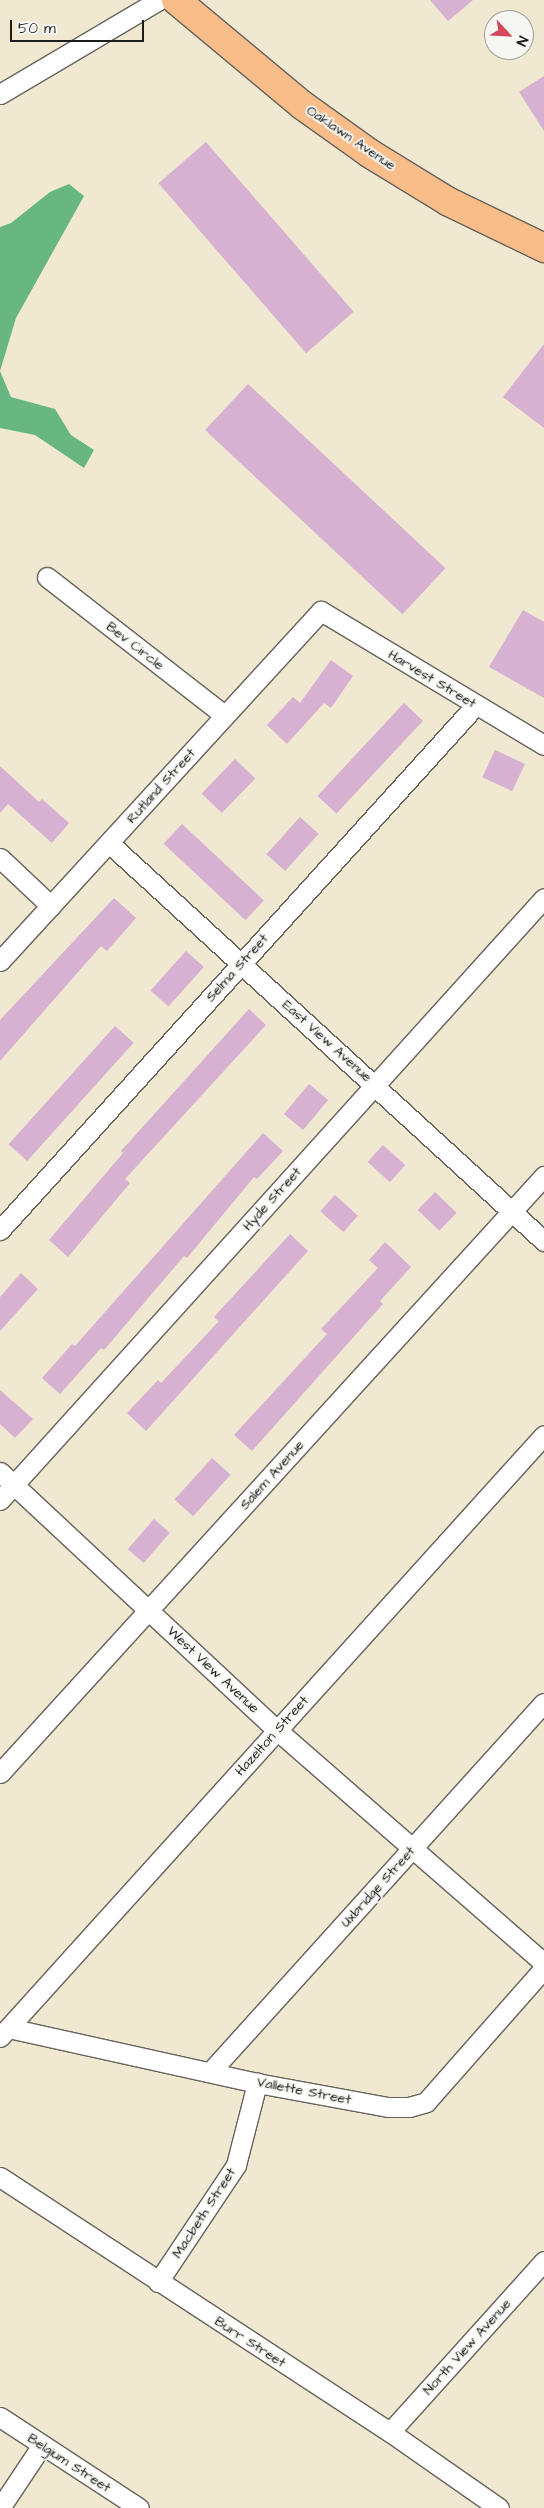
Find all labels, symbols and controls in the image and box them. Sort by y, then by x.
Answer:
scale bar [12,10,146,42]
north arrow [484,10,534,60]
text: 50 m [18,18,56,39]
text: N [511,33,533,49]
street label: Oaklawn Avenue [303,102,399,174]
street label: Bev Circle [103,618,167,674]
street label: Harvest Street [385,646,479,712]
street label: Rutland Street [123,745,199,827]
street label: Selma Street [202,931,272,1005]
street label: East View Avenue [279,996,375,1086]
street label: Hyde Street [239,1164,305,1234]
street label: Salem Avenue [236,1437,308,1513]
street label: West View Avenue [163,1623,263,1717]
street label: Hazelton Street [232,1693,312,1779]
street label: Uxbridge Street [337,1843,419,1931]
street label: Vallette Street [255,2074,353,2108]
street label: Macbeth Street [169,2165,239,2261]
street label: North View Avenue [419,2296,515,2398]
street label: Burr Street [211,2313,289,2371]
street label: Belgium Street [24,2430,114,2496]

